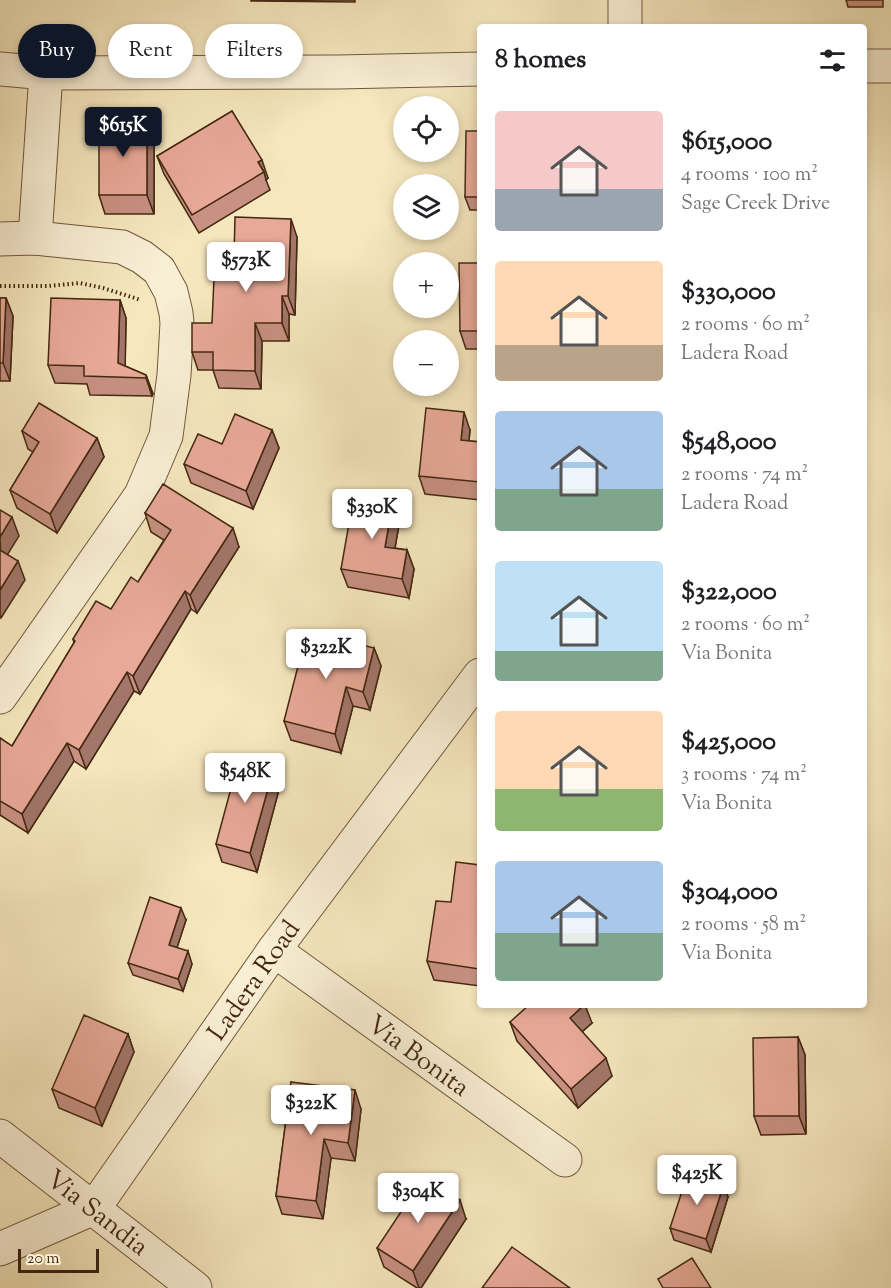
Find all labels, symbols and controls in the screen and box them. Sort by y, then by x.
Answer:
chip: Buy [18,24,96,78]
chip: Rent [108,24,193,78]
chip: Filters [205,24,303,78]
text: 8 homes [495,42,586,79]
icon: filters [816,44,849,77]
map controls [393,96,459,396]
button: locate [393,96,459,162]
pin: $615K [81,107,165,158]
text: $615K [99,112,147,141]
text: $615,000 [681,124,772,161]
icon: home [543,135,615,207]
text: 4 rooms · 100 m² [681,161,818,190]
button: layers [393,174,459,240]
text: Sage Creek Drive [681,190,830,219]
pin: $573K [204,242,288,293]
text: $573K [221,247,271,276]
button: + [393,252,459,318]
text: $330,000 [681,274,776,311]
icon: home [543,285,615,357]
text: 2 rooms · 60 m² [681,311,810,340]
button: − [393,330,459,396]
text: Ladera Road [681,340,788,369]
text: $548,000 [681,424,777,461]
icon: home [543,435,615,507]
text: 2 rooms · 74 m² [681,461,808,490]
pin: $330K [330,489,414,540]
text: Ladera Road [681,490,788,519]
text: $330K [346,494,398,523]
text: $322,000 [681,574,777,611]
icon: home [543,585,615,657]
text: 2 rooms · 60 m² [681,611,810,640]
pin: $322K [284,629,368,680]
text: $322K [300,634,352,663]
text: Via Bonita [681,640,772,669]
text: $425,000 [681,724,776,761]
icon: home [543,735,615,807]
pin: $548K [203,753,287,804]
text: $548K [219,758,271,787]
text: 3 rooms · 74 m² [681,761,807,790]
text: Via Bonita [681,790,772,819]
text: $304,000 [681,874,778,911]
icon: home [543,885,615,957]
text: 2 rooms · 58 m² [681,911,806,940]
street label: Ladera Road [200,913,310,1049]
text: Via Bonita [681,940,772,969]
street label: Via Bonita [359,1007,476,1107]
pin: $322K [269,1085,353,1136]
text: $322K [285,1090,337,1119]
pin: $425K [655,1155,739,1206]
text: $425K [671,1160,723,1189]
street label: Via Sandia [37,1162,156,1266]
pin: $304K [376,1173,460,1224]
text: $304K [392,1178,444,1207]
scale bar [18,1246,99,1274]
text: 20 m [27,1248,60,1271]

